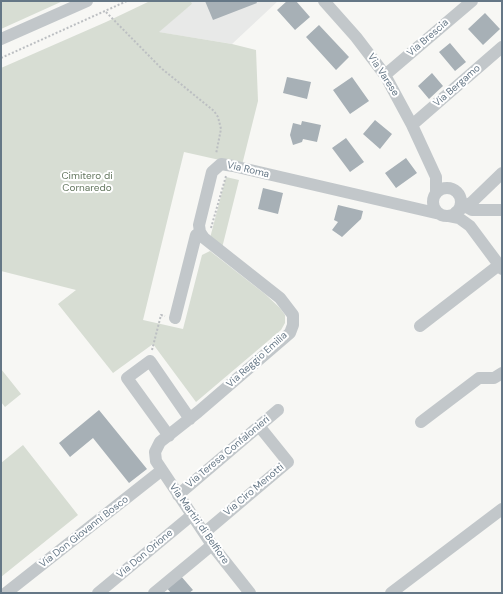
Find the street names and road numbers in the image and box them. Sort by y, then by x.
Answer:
street label: Via Brescia [405,17,451,59]
street label: Via Varese [365,51,401,99]
street label: Via Bergamo [431,62,483,110]
street label: Via Roma [226,159,270,181]
street label: Via Reggio Emilia [224,330,290,390]
street label: Via Teresa Confalonieri [184,414,272,490]
street label: Via Ciro Menotti [222,461,286,519]
street label: Via Martiri di Belfiore [167,481,231,567]
street label: Via Don Giovanni Bosco [37,494,131,570]
street label: Via Don Orione [114,527,176,581]

